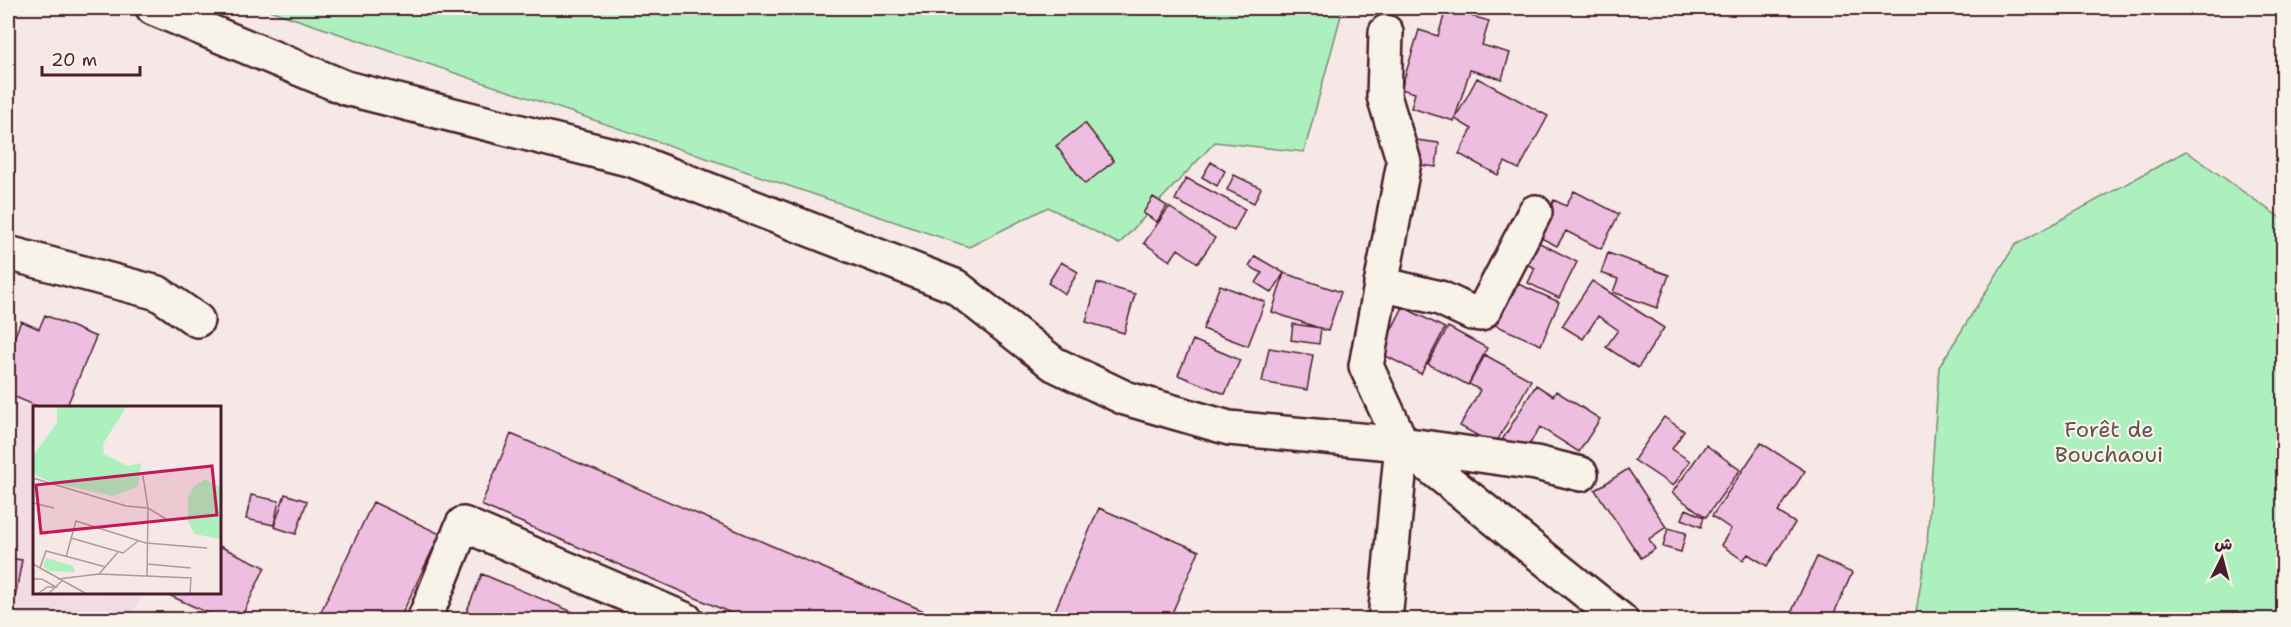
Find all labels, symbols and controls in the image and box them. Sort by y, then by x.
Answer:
scale bar [42,39,140,77]
text: 20 m [51,48,97,72]
inset map [33,406,220,594]
park label: Forêt de Bouchaoui [2055,415,2163,469]
north arrow [2192,528,2252,588]
text: ش [2214,532,2233,555]

